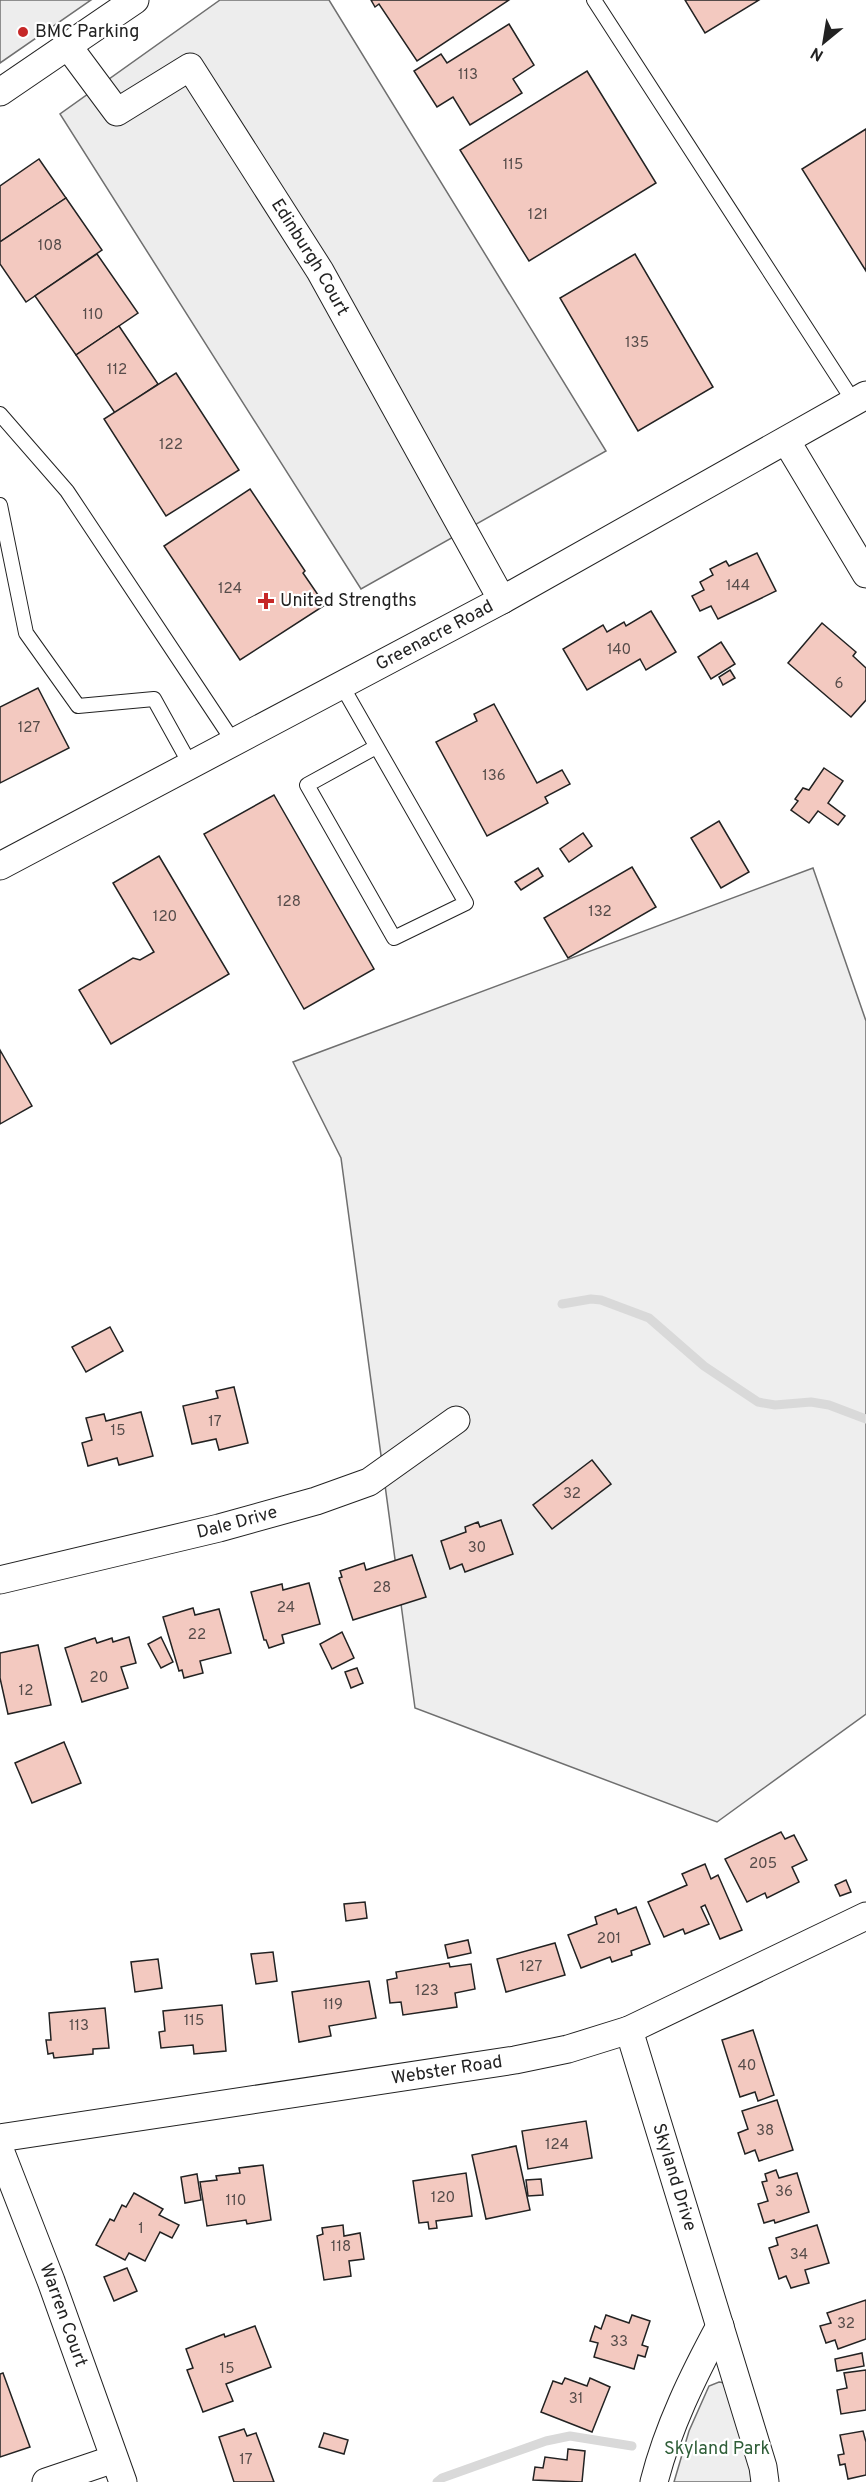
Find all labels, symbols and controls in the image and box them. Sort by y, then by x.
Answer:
north arrow [794,12,854,72]
place label: BMC Parking [35,21,139,44]
marker: BMC Parking [16,25,30,39]
text: N [808,42,827,65]
house number: 113 [458,66,478,85]
house number: 115 [503,156,523,175]
street label: Edinburgh Court [266,195,354,320]
house number: 121 [528,206,548,225]
house number: 108 [38,237,62,256]
house number: 110 [83,306,103,325]
house number: 135 [625,334,649,353]
house number: 112 [107,361,127,380]
house number: 122 [159,436,183,455]
house number: 144 [726,577,750,596]
house number: 124 [218,580,242,599]
place label: United Strengths [280,590,417,613]
marker: United Strengths [257,592,275,610]
street label: Greenacre Road [372,595,498,676]
house number: 140 [607,641,631,660]
house number: 6 [835,675,844,694]
house number: 127 [18,719,40,738]
house number: 136 [482,767,506,786]
house number: 128 [277,893,301,912]
house number: 132 [588,903,612,922]
house number: 120 [153,908,177,927]
house number: 17 [208,1413,222,1432]
house number: 15 [111,1422,125,1441]
house number: 32 [563,1485,581,1504]
street label: Dale Drive [194,1501,280,1544]
house number: 30 [468,1539,486,1558]
house number: 28 [373,1579,391,1598]
house number: 24 [277,1599,295,1618]
house number: 22 [188,1626,206,1645]
house number: 20 [90,1669,108,1688]
house number: 12 [19,1682,33,1701]
house number: 205 [749,1855,777,1874]
house number: 201 [597,1930,621,1949]
house number: 127 [520,1958,542,1977]
house number: 123 [415,1982,439,2001]
house number: 119 [323,1996,343,2015]
house number: 115 [184,2012,204,2031]
house number: 113 [69,2017,89,2036]
street label: Webster Road [390,2051,504,2090]
house number: 40 [738,2057,756,2076]
street label: Skyland Drive [647,2121,701,2234]
house number: 38 [756,2122,774,2141]
house number: 124 [545,2136,569,2155]
house number: 36 [775,2183,793,2202]
house number: 120 [431,2189,455,2208]
house number: 110 [226,2192,246,2211]
house number: 1 [138,2220,144,2239]
house number: 118 [331,2238,351,2257]
house number: 34 [790,2246,808,2265]
street label: Warren Court [34,2260,92,2370]
house number: 32 [837,2315,855,2334]
house number: 33 [610,2333,628,2352]
house number: 15 [220,2360,234,2379]
house number: 31 [569,2390,583,2409]
park label: Skyland Park [664,2438,770,2461]
house number: 17 [239,2451,253,2470]

